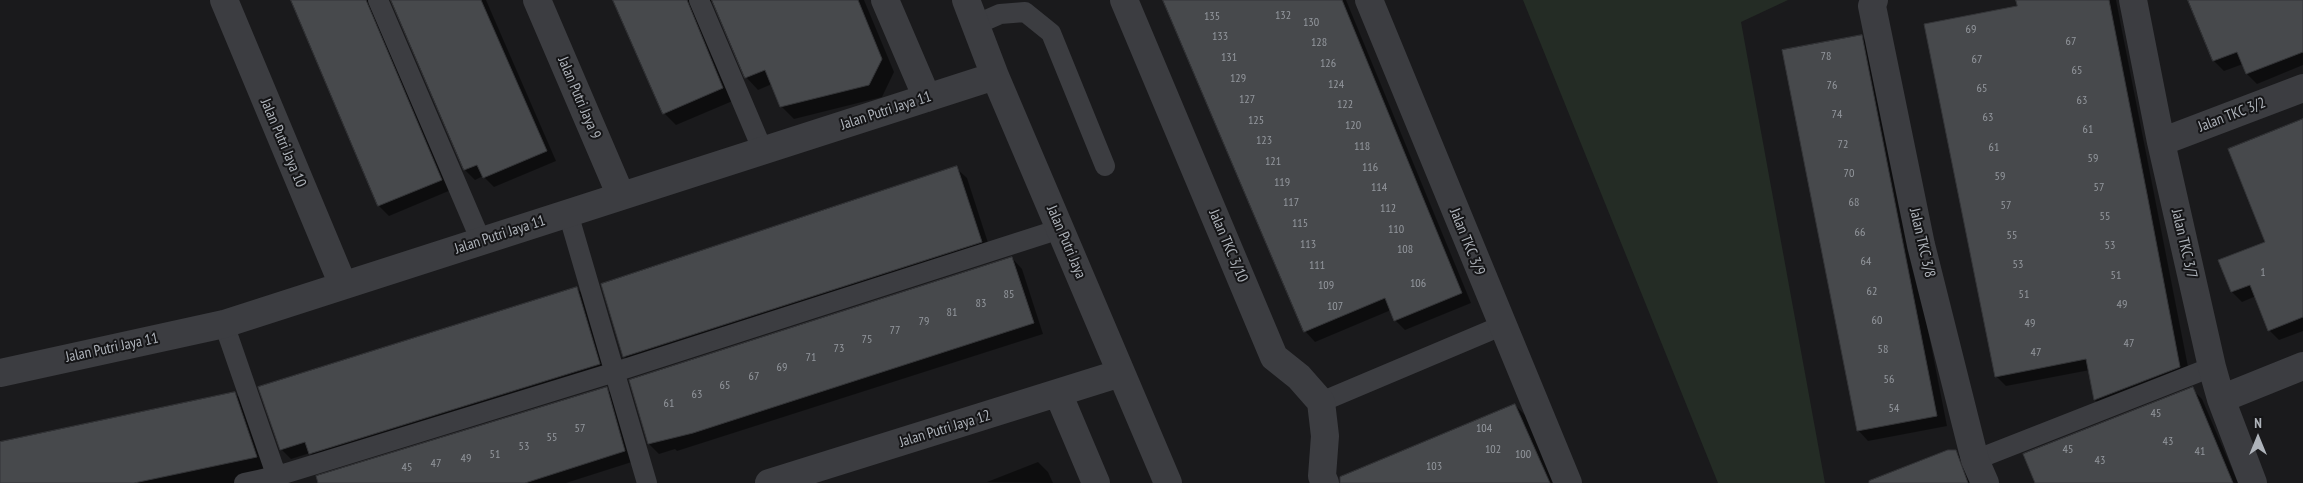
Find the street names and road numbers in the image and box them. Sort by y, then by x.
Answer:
street label: Jalan Putri Jaya 9 [554,54,604,142]
street label: Jalan Putri Jaya 11 [838,88,934,134]
street label: Jalan TKC 3/2 [2196,94,2268,136]
street label: Jalan Putri Jaya 10 [256,96,310,190]
street label: Jalan Putri Jaya [1043,203,1089,281]
street label: Jalan TKC 3/9 [1445,206,1489,278]
street label: Jalan TKC 3/10 [1205,207,1251,285]
street label: Jalan TKC 3/8 [1905,207,1939,279]
street label: Jalan TKC 3/7 [2167,208,2201,280]
street label: Jalan Putri Jaya 11 [452,212,548,258]
street label: Jalan Putri Jaya 11 [64,329,160,367]
street label: Jalan Putri Jaya 12 [897,407,993,451]

